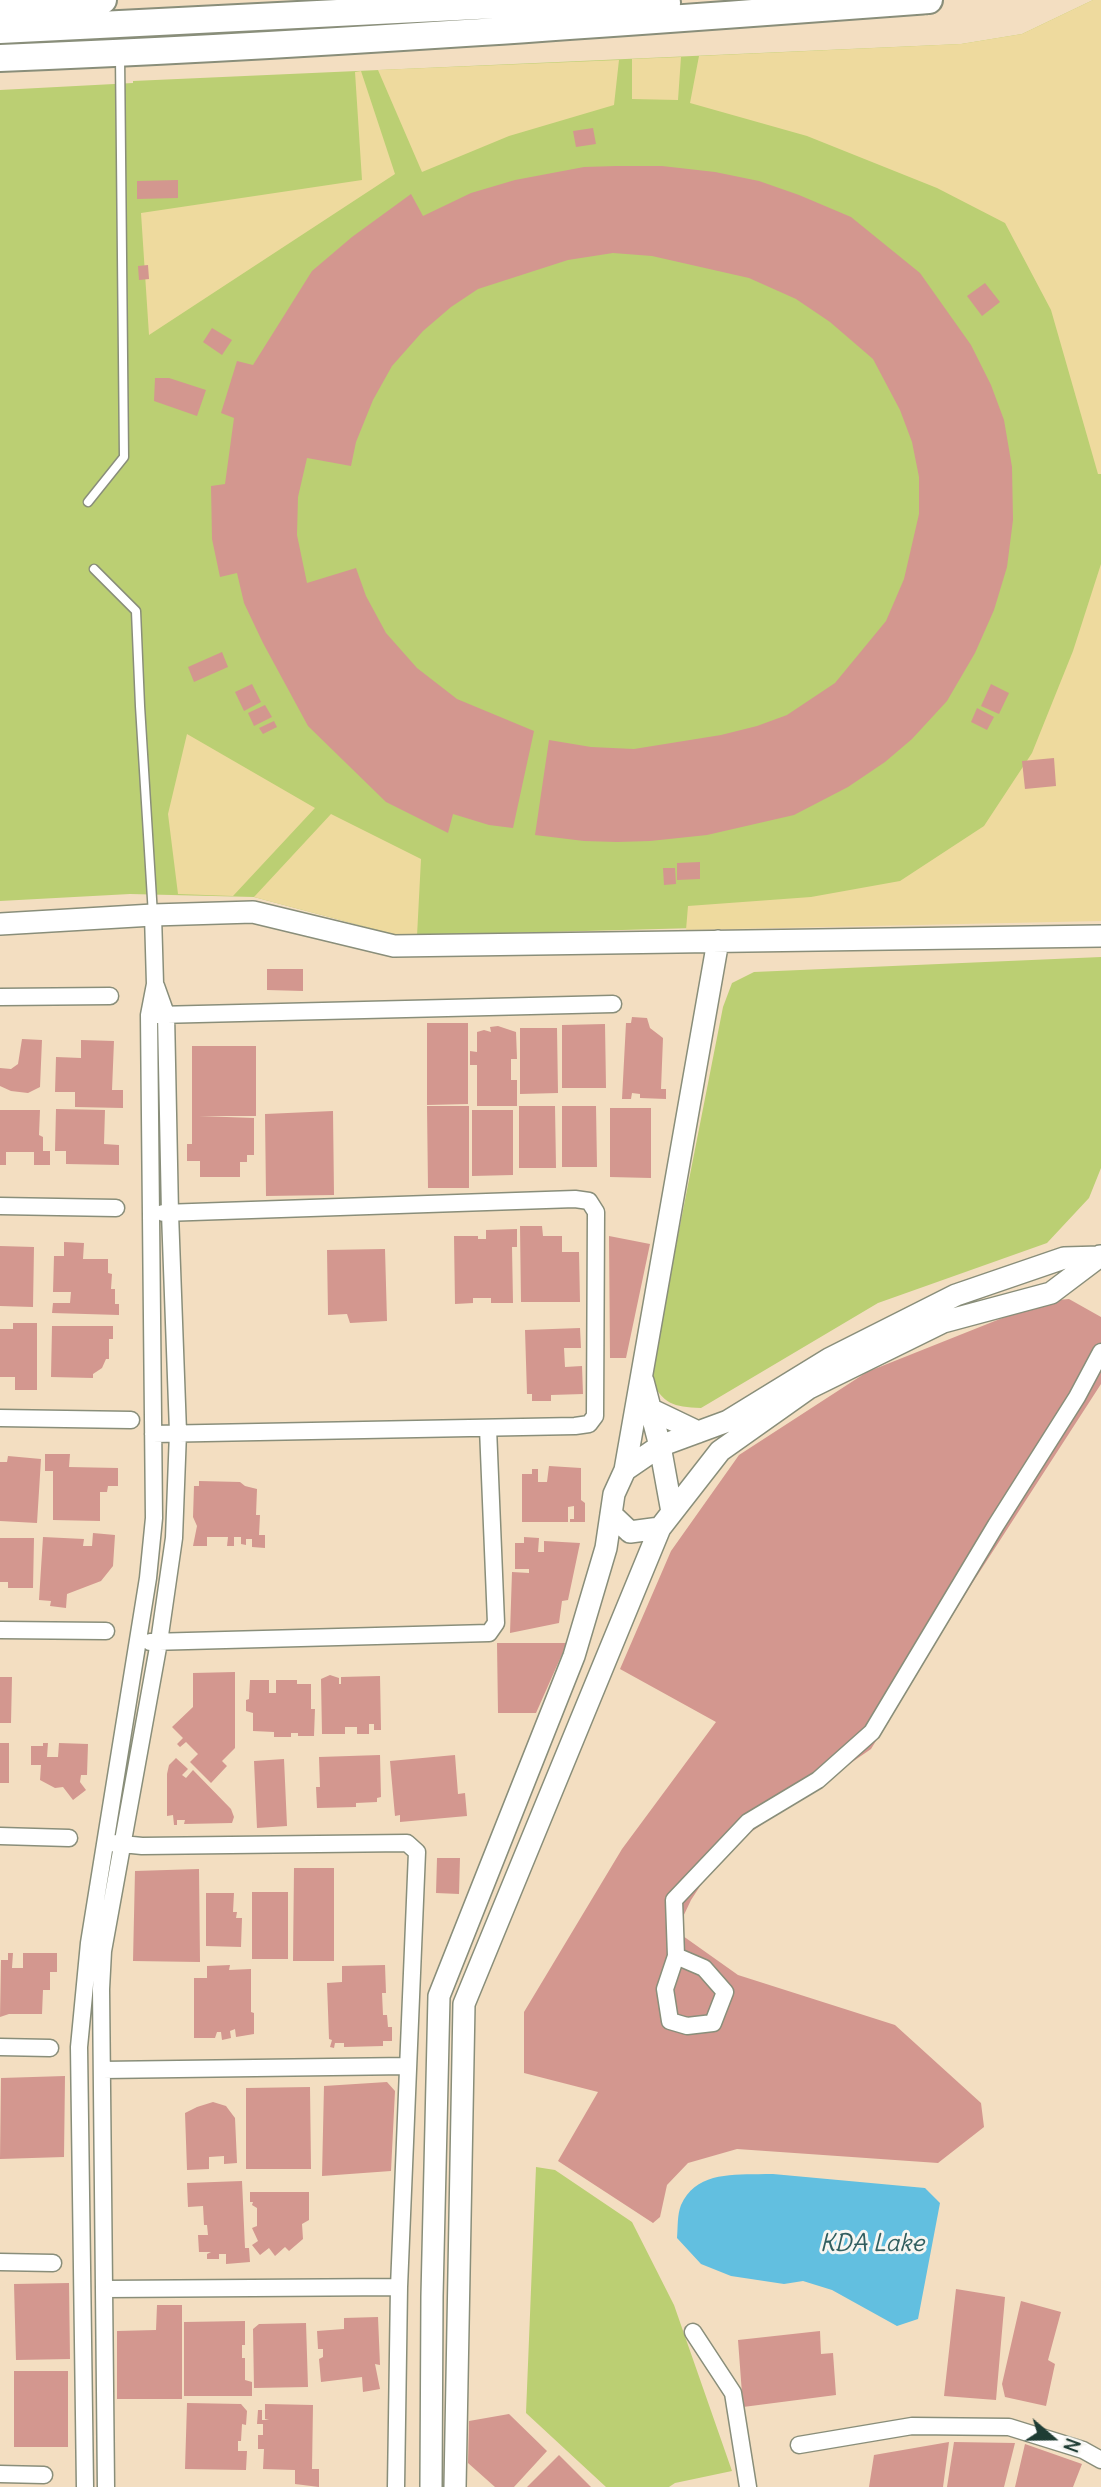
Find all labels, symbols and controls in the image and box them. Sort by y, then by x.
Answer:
water label: KDA Lake [820,2230,924,2258]
north arrow [1017,2403,1087,2473]
text: N [1058,2435,1085,2455]

